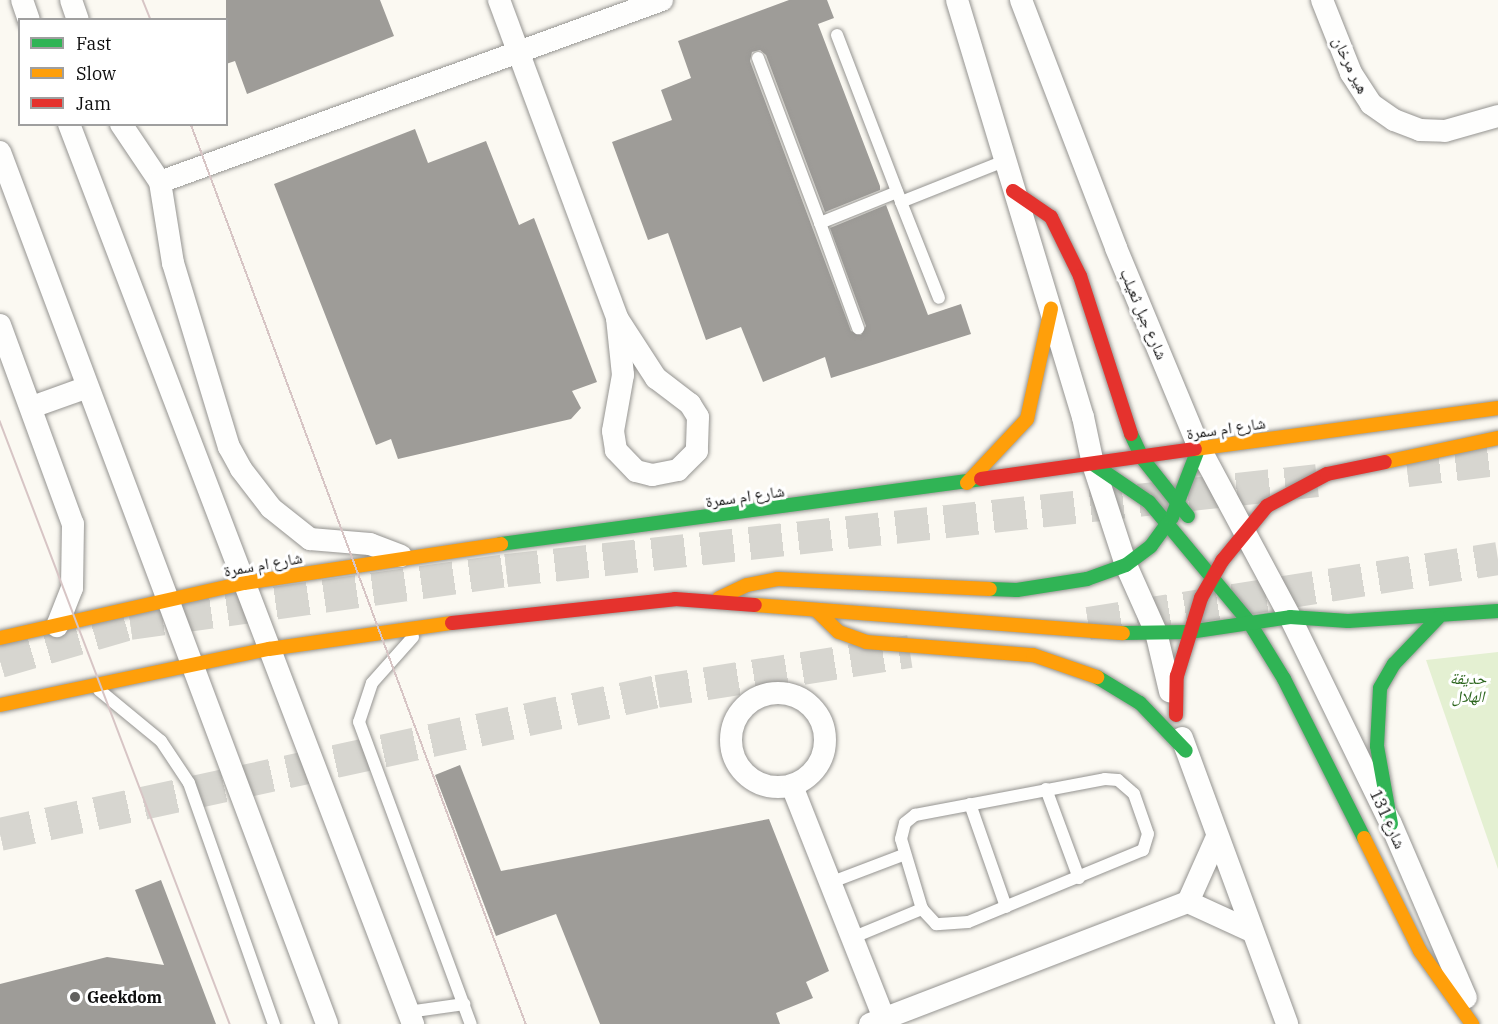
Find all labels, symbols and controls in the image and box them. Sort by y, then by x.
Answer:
legend [18,18,228,126]
text: Fast [76,32,111,55]
street label: هير مرخان [1329,33,1373,97]
text: Slow [76,62,116,85]
text: Jam [76,92,111,115]
street label: شارع جبل ثعيلب [1116,266,1172,362]
street label: شارع ام سمرة [1185,413,1267,443]
street label: شارع ام سمرة [704,481,786,511]
street label: شارع ام سمرة [222,548,304,580]
park label: حديقة الهلال [1450,668,1486,706]
street label: شارع 131 [1366,786,1410,852]
place label: Geekdom [87,987,162,1007]
marker: Geekdom [68,990,82,1004]

